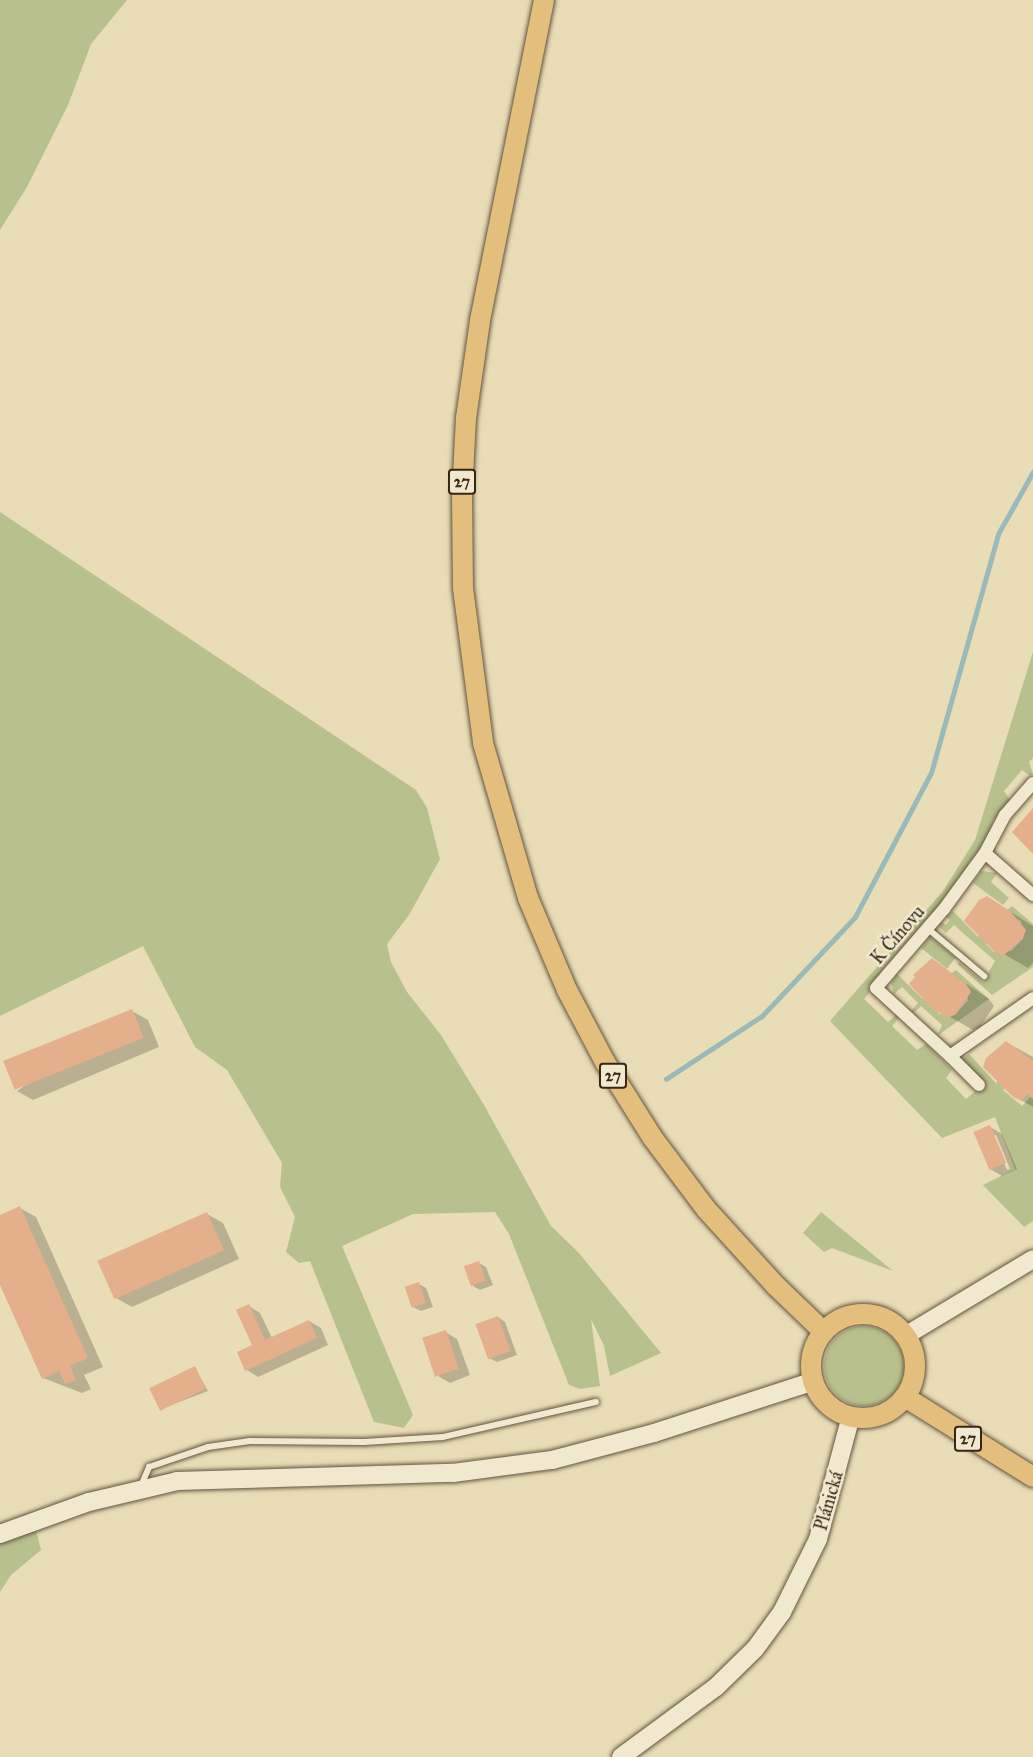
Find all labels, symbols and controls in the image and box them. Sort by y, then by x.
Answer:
road number: 27 [447,469,477,495]
street label: K Čínovu [867,901,929,969]
road number: 27 [598,1063,628,1089]
road number: 27 [953,1426,983,1452]
street label: Plánická [810,1469,848,1533]

